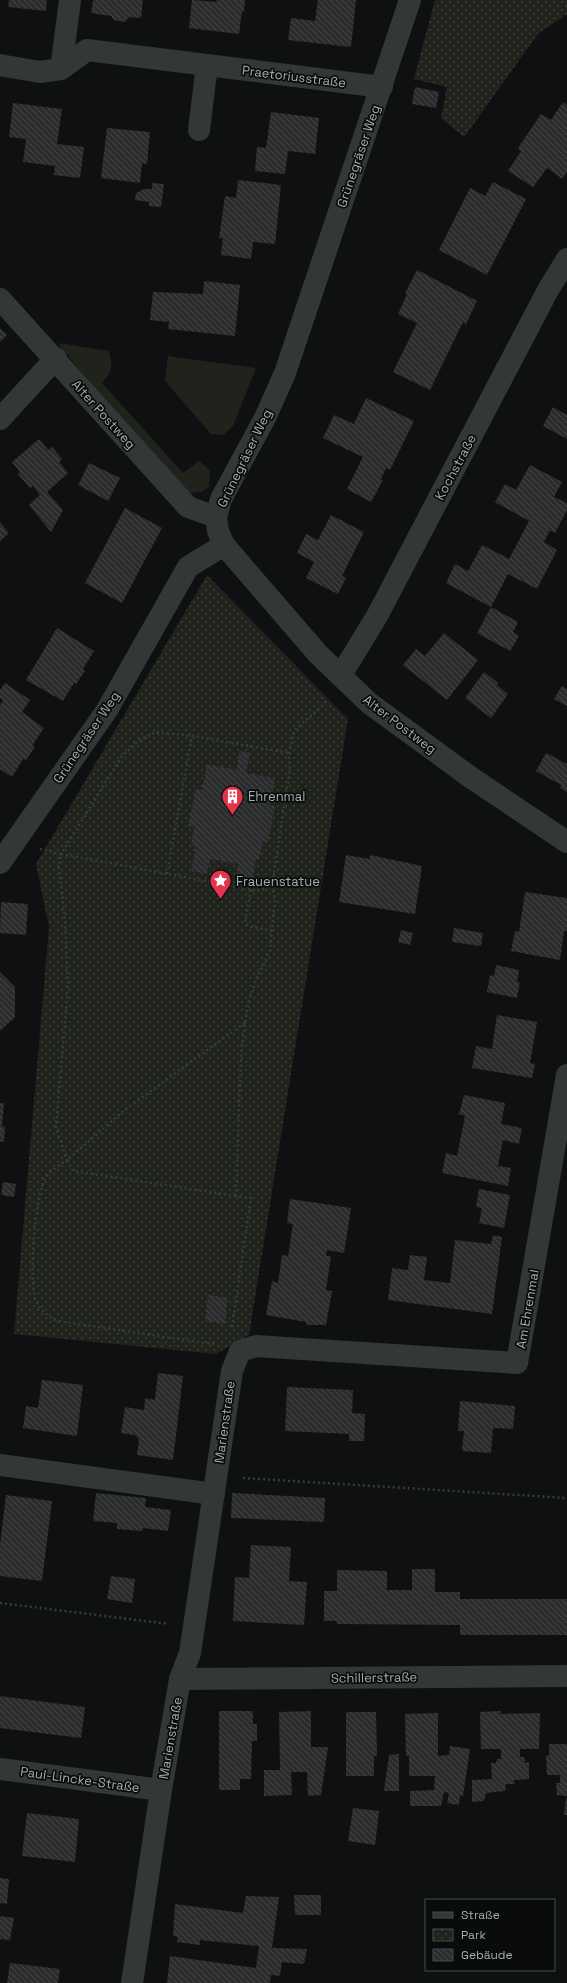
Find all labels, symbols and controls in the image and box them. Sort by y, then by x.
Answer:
street label: Praetoriusstraße [241,62,347,91]
street label: Grünegräser Weg [333,103,384,210]
street label: Alter Postweg [68,376,139,453]
street label: Grünegräser Weg [213,406,276,510]
street label: Kochstraße [431,431,480,503]
street label: Grünegräser Weg [49,688,124,787]
street label: Alter Postweg [360,691,440,758]
building icon: Ehrenmal [219,783,245,816]
place label: Ehrenmal [248,788,305,805]
place icon: Frauenstatue [207,868,233,901]
place label: Frauenstatue [236,873,320,890]
street label: Am Ehrenmal [512,1268,543,1350]
street label: Marienstraße [210,1380,239,1464]
street label: Schillerstraße [331,1668,417,1687]
street label: Marienstraße [155,1696,186,1781]
street label: Paul-Lincke-Straße [19,1763,141,1796]
legend [425,1899,555,1971]
text: Straße [461,1907,500,1923]
text: Park [461,1927,486,1943]
text: Gebäude [461,1947,513,1963]

